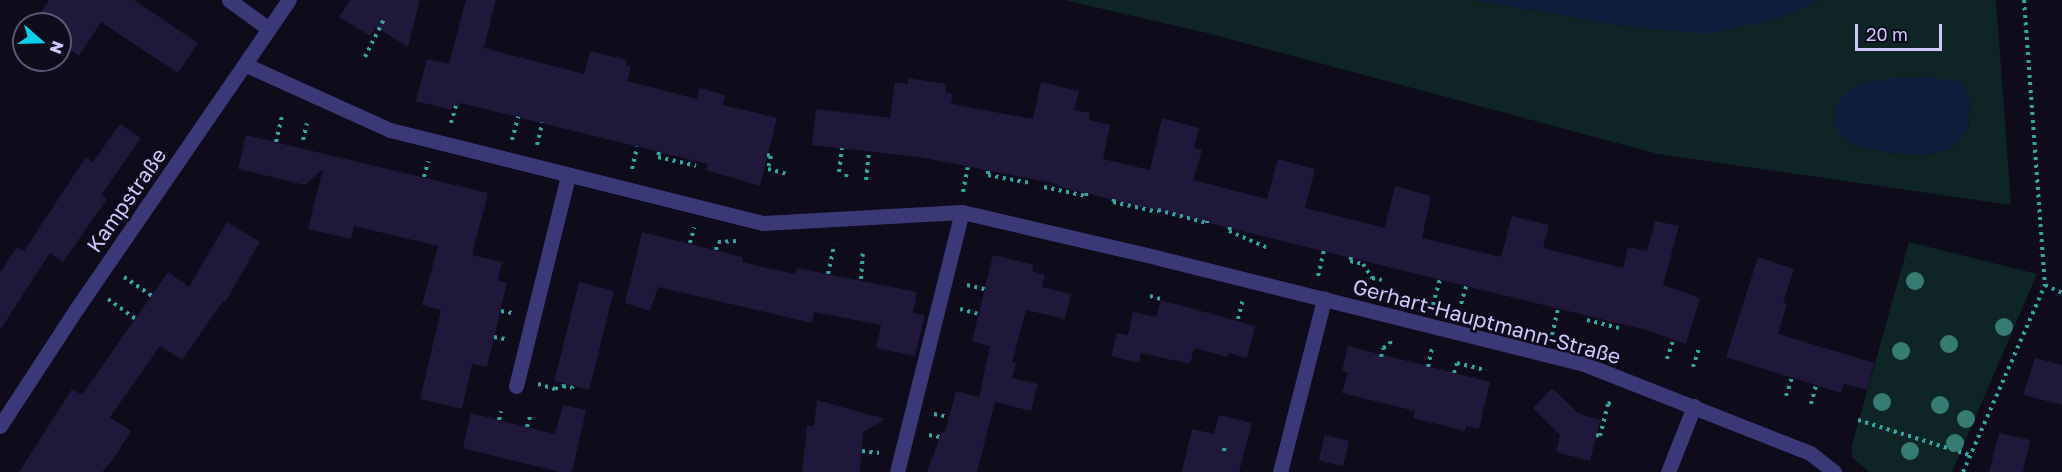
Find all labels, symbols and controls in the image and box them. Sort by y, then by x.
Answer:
north arrow [12,12,72,72]
scale bar [1858,12,1945,50]
text: 20 m [1866,23,1908,45]
text: N [46,38,69,57]
street label: Kampstraße [81,143,171,257]
street label: Gerhart-Hauptmann-Straße [1350,273,1624,369]

